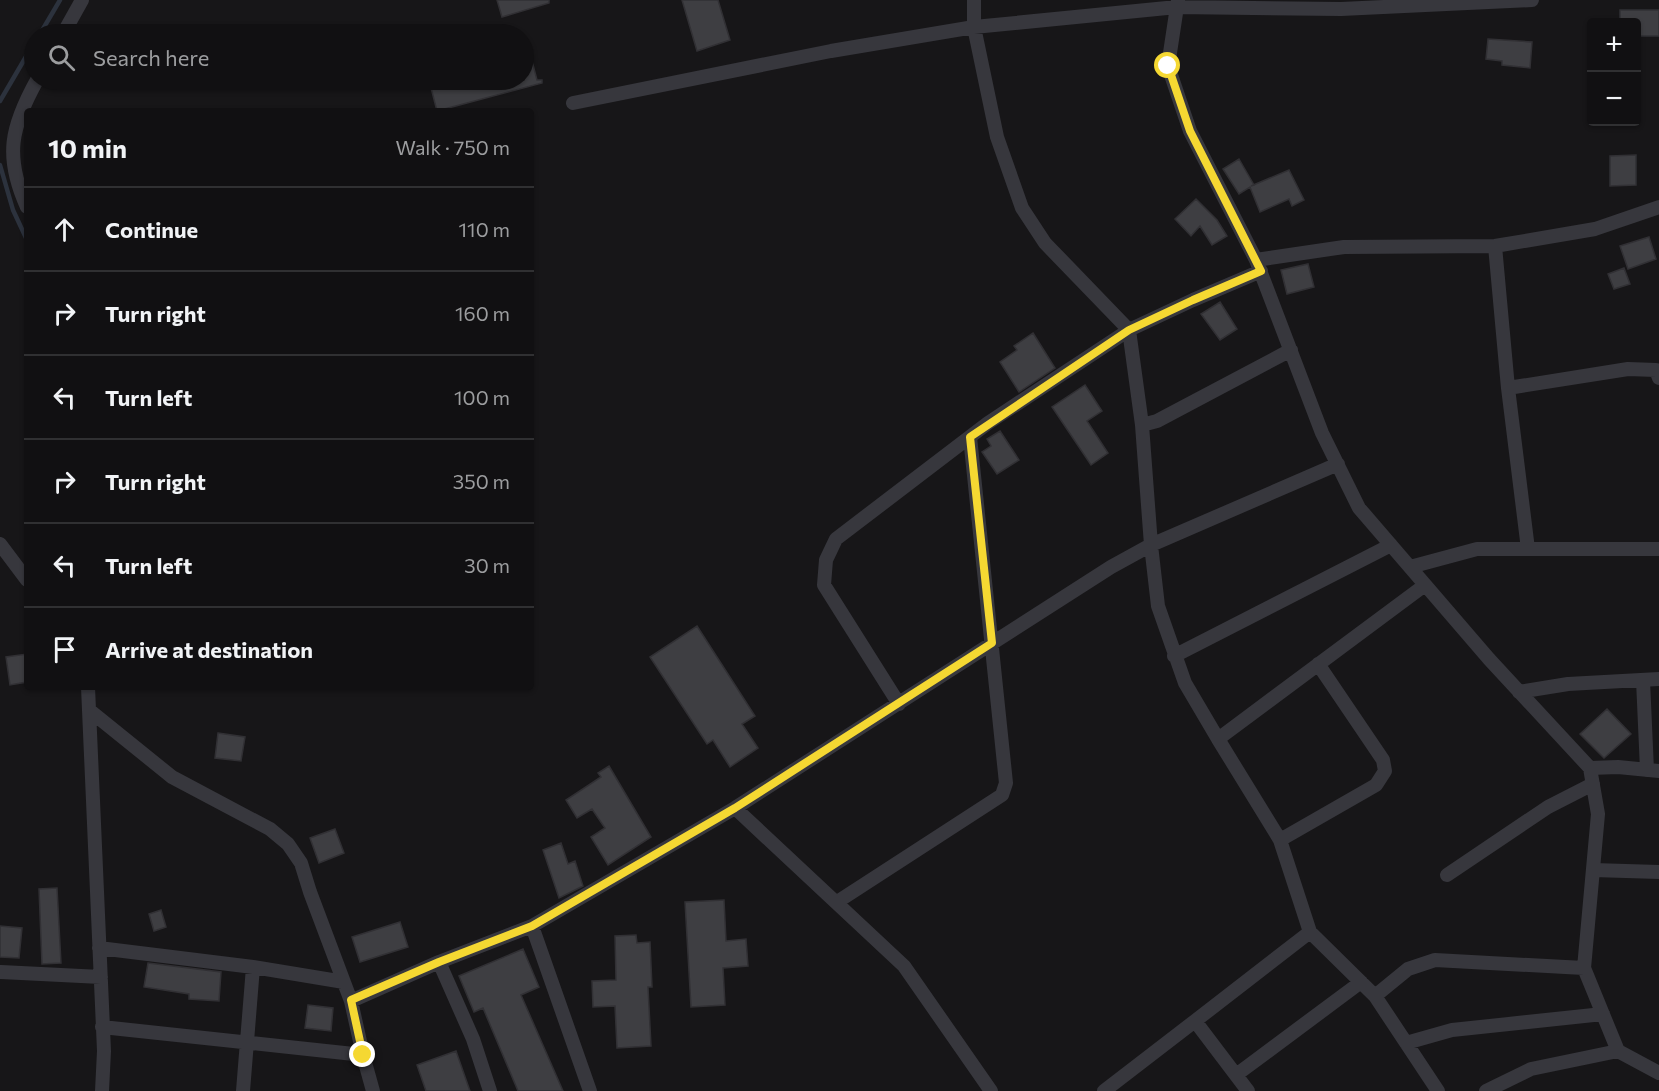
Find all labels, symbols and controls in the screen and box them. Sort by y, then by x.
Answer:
map controls [1587,18,1641,126]
button: + [1587,18,1641,72]
search box [24,24,534,90]
icon: search [45,41,78,74]
text: Search here [93,44,209,71]
route start [1154,52,1180,78]
button: − [1587,72,1641,126]
text: 10 min [48,132,127,163]
text: Walk · 750 m [396,135,510,159]
icon: ahead [48,213,81,246]
text: Continue [105,216,198,243]
text: 110 m [459,217,510,241]
icon: right [48,297,81,330]
text: Turn right [105,300,206,327]
text: 160 m [455,301,510,325]
icon: left [48,381,81,414]
text: Turn left [105,384,192,411]
text: 100 m [454,385,510,409]
icon: right [48,465,81,498]
text: Turn right [105,468,206,495]
text: 350 m [453,469,510,493]
icon: left [48,549,81,582]
text: Turn left [105,552,192,579]
text: 30 m [464,553,510,577]
icon: arrive [48,633,81,666]
text: Arrive at destination [105,636,313,663]
route end [349,1041,375,1067]

